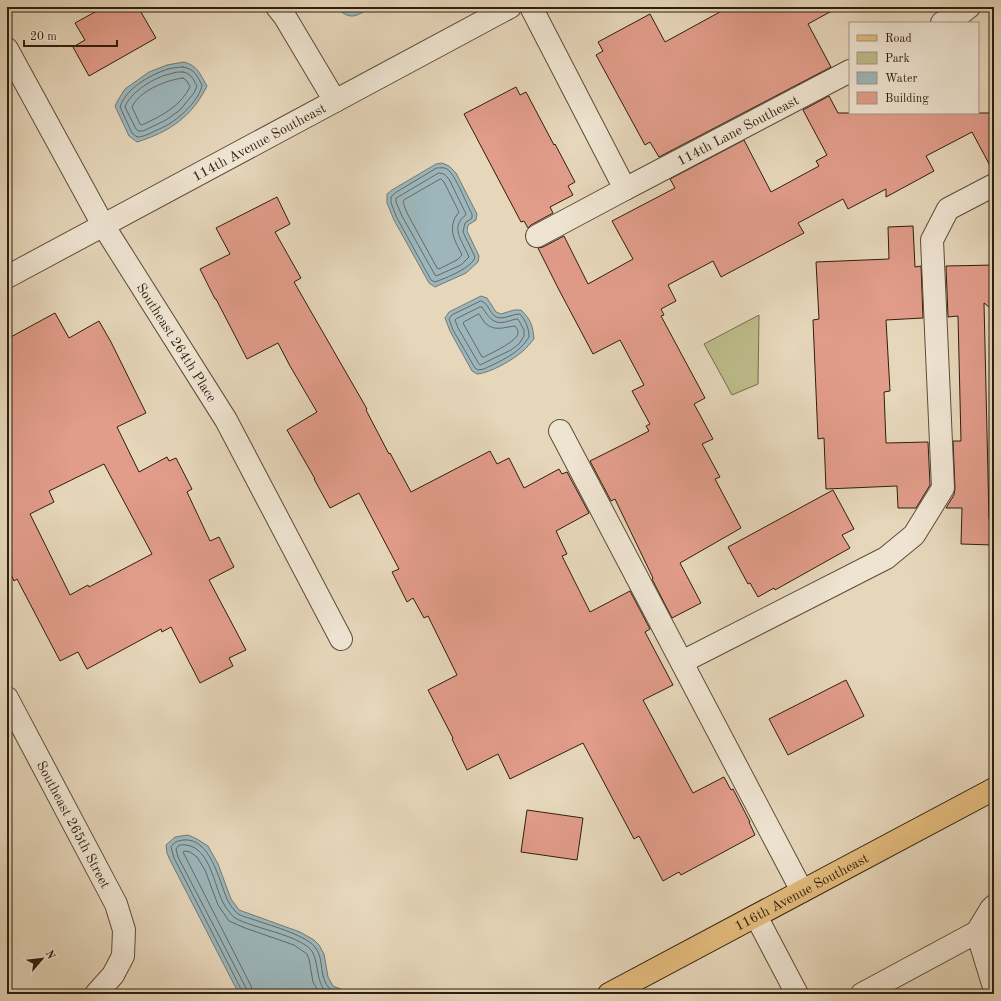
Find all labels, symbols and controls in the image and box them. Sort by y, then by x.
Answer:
scale bar [24,22,117,48]
legend [849,22,979,114]
text: 20 m [30,31,57,43]
text: Road [885,33,912,45]
text: Park [885,53,910,65]
text: Water [885,73,918,85]
street label: 114th Lane Southeast [675,93,801,168]
text: Building [885,93,929,105]
street label: 114th Avenue Southeast [190,101,329,184]
street label: Southeast 264th Place [133,281,219,405]
street label: Southeast 265th Street [34,759,112,891]
street label: 116th Avenue Southeast [733,851,871,934]
north arrow [22,939,62,979]
text: N [43,949,57,962]

